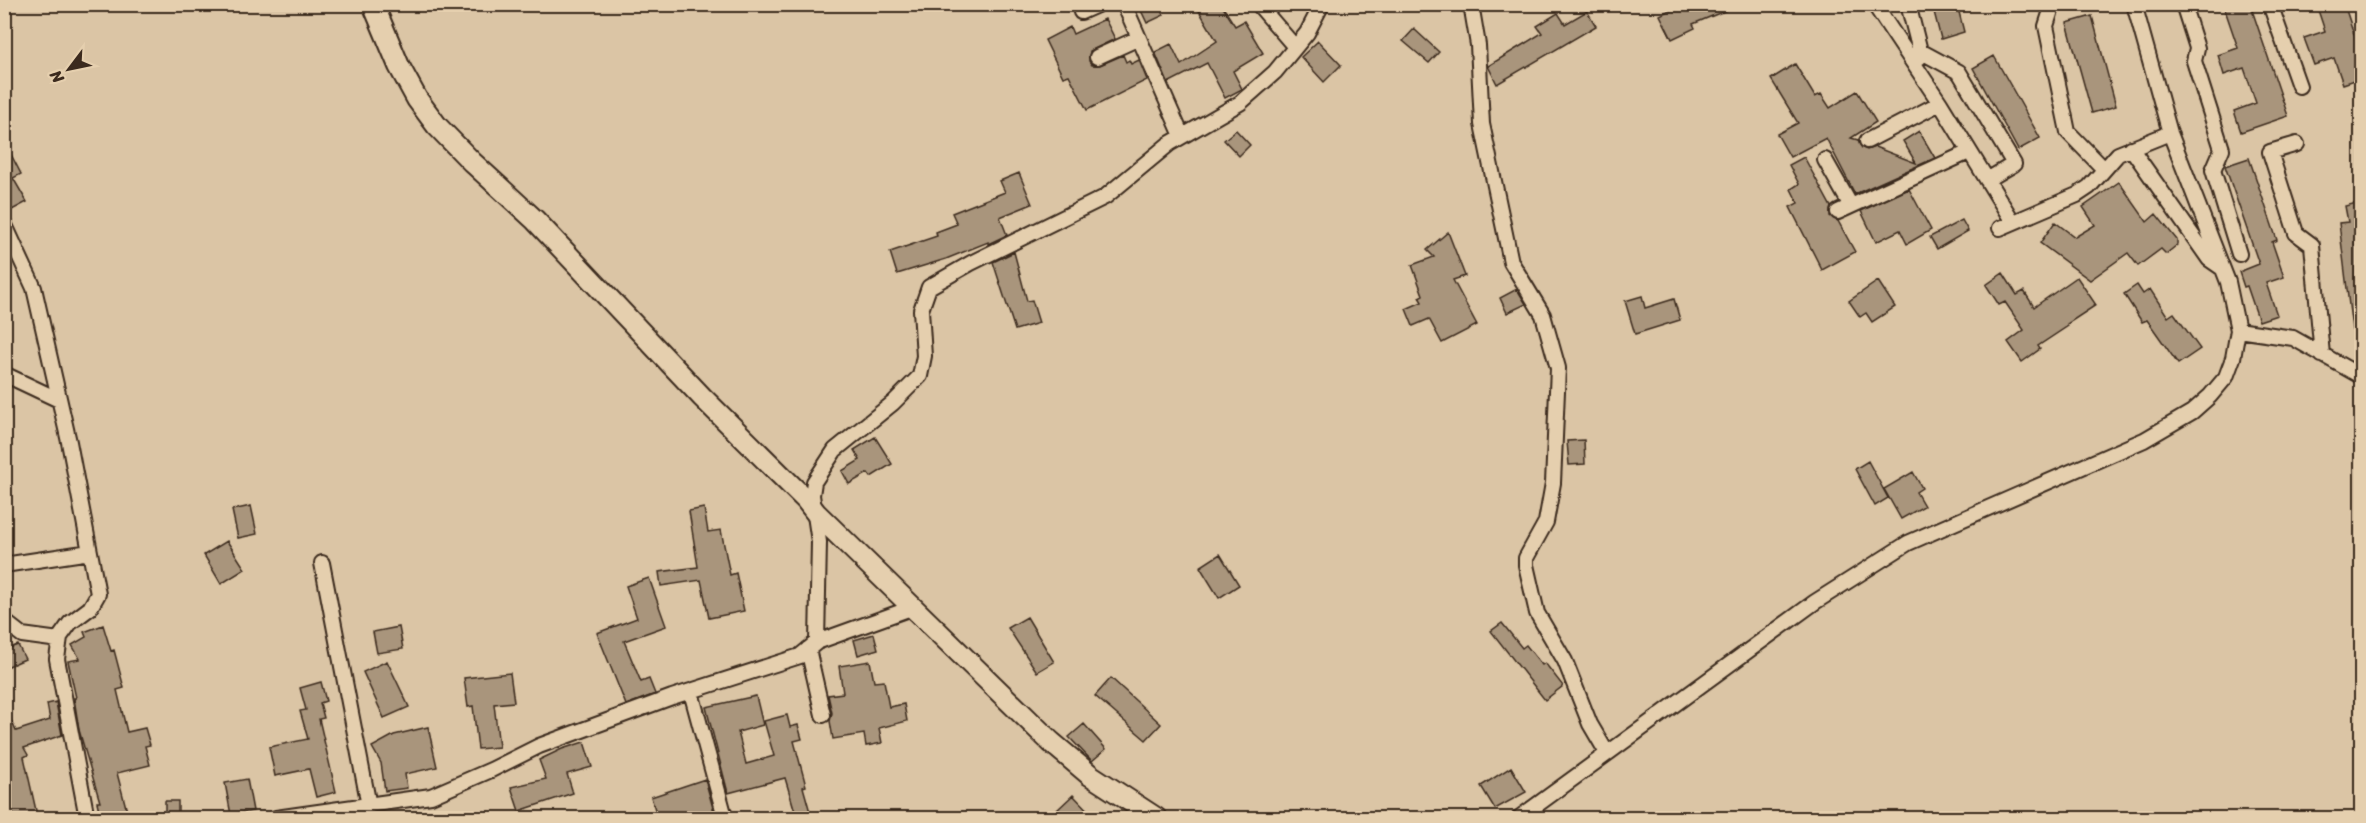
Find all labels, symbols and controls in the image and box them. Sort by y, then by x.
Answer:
north arrow [39,39,99,99]
text: N [41,64,72,90]

